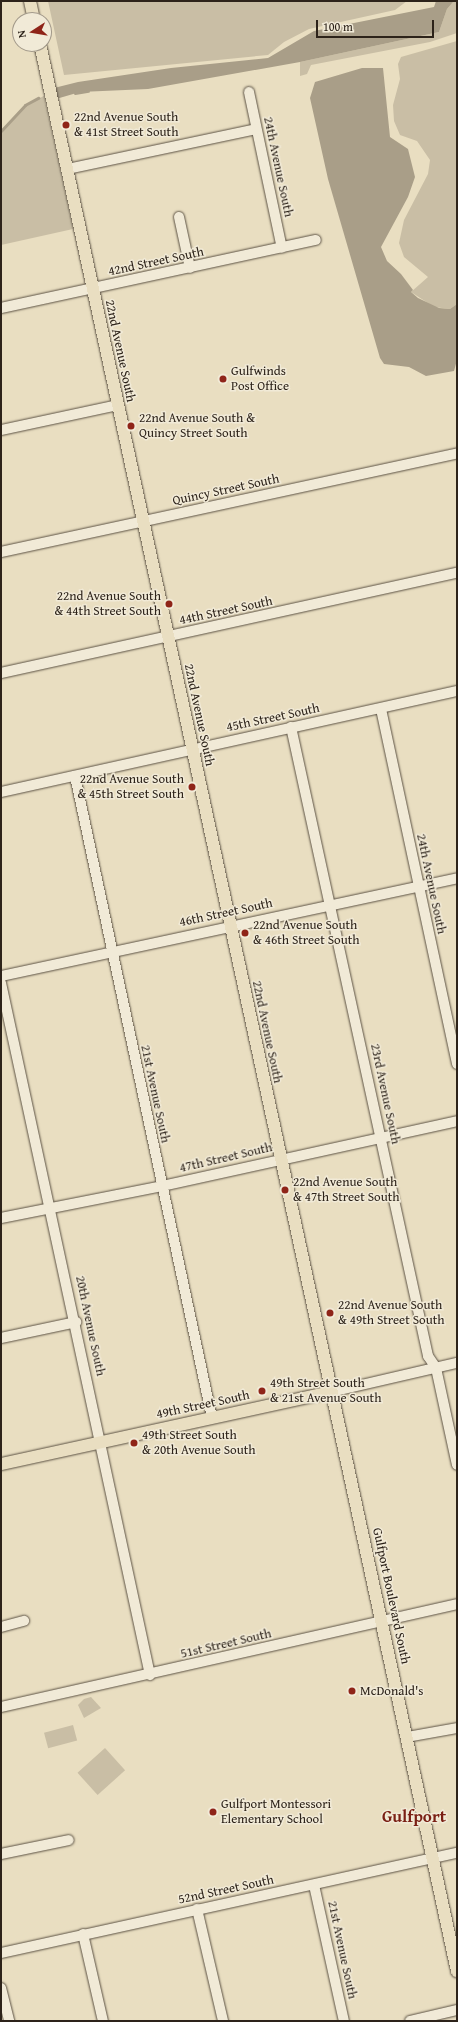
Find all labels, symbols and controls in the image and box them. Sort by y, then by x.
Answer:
north arrow [12,12,52,52]
scale bar [318,12,436,38]
text: 100 m [323,18,353,35]
text: N [13,29,30,40]
place label: 22nd Avenue South & 41st Street South [74,110,178,141]
street label: 24th Avenue South [260,116,296,218]
marker: 22nd Avenue South & 41st Street South [61,120,71,130]
street label: 42nd Street South [107,244,205,280]
street label: 22nd Avenue South [102,298,138,404]
place label: Gulfwinds Post Office [231,364,289,395]
marker: Gulfwinds Post Office [218,374,228,384]
place label: 22nd Avenue South & Quincy Street South [139,411,255,442]
marker: 22nd Avenue South & Quincy Street South [126,421,136,431]
street label: Quincy Street South [171,471,281,509]
place label: 22nd Avenue South & 44th Street South [54,589,161,620]
street label: 44th Street South [178,594,274,628]
marker: 22nd Avenue South & 44th Street South [164,599,174,609]
street label: 22nd Avenue South [181,662,217,768]
street label: 45th Street South [225,701,321,735]
place label: 22nd Avenue South & 45th Street South [77,772,184,803]
marker: 22nd Avenue South & 45th Street South [187,782,197,792]
street label: 24th Avenue South [413,833,449,935]
street label: 46th Street South [178,896,274,930]
place label: 22nd Avenue South & 46th Street South [253,918,360,949]
marker: 22nd Avenue South & 46th Street South [240,928,250,938]
street label: 22nd Avenue South [249,979,285,1085]
street label: 23rd Avenue South [367,1042,403,1146]
street label: 21st Avenue South [137,1044,173,1144]
street label: 47th Street South [178,1140,274,1176]
place label: 22nd Avenue South & 47th Street South [293,1175,400,1206]
marker: 22nd Avenue South & 47th Street South [280,1185,290,1195]
street label: 20th Avenue South [72,1275,108,1377]
place label: 22nd Avenue South & 49th Street South [338,1298,445,1329]
marker: 22nd Avenue South & 49th Street South [325,1308,335,1318]
place label: 49th Street South & 21st Avenue South [270,1376,381,1407]
marker: 49th Street South & 21st Avenue South [257,1386,267,1396]
street label: 49th Street South [155,1388,251,1422]
place label: 49th Street South & 20th Avenue South [142,1428,256,1459]
marker: 49th Street South & 20th Avenue South [129,1438,139,1448]
street label: Gulfport Boulevard South [369,1526,413,1666]
street label: 51st Street South [179,1626,273,1662]
place label: McDonald's [360,1683,423,1699]
marker: McDonald's [347,1686,357,1696]
place label: Gulfport Montessori Elementary School [221,1797,331,1828]
district label: Gulfport [382,1806,446,1826]
marker: Gulfport Montessori Elementary School [208,1807,218,1817]
street label: 52nd Street South [177,1872,275,1908]
street label: 21st Avenue South [324,1900,360,2000]

